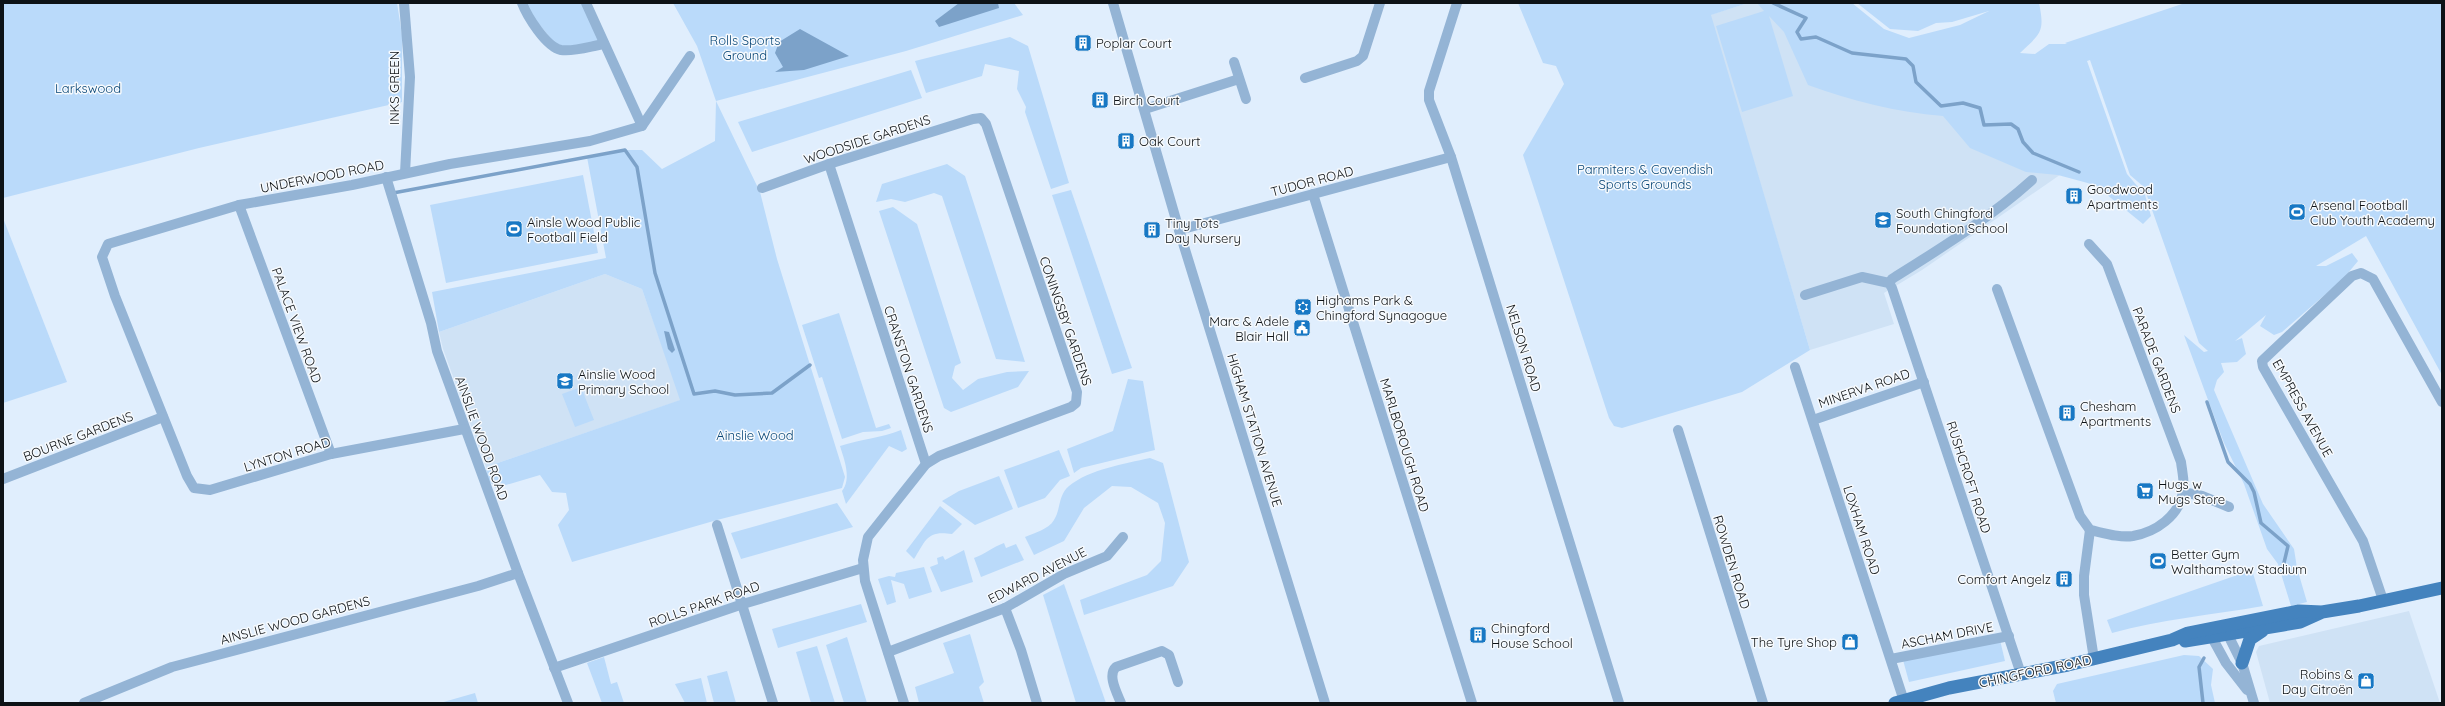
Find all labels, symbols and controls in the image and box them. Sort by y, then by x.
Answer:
park label: Rolls Sports Ground [710,32,780,63]
building icon: Poplar Court [1073,33,1093,53]
place label: Poplar Court [1096,35,1172,51]
street label: INKS GREEN [386,51,402,125]
park label: Larkswood [55,80,121,96]
building icon: Birch Court [1090,90,1110,110]
place label: Birch Court [1113,92,1180,108]
street label: WOODSIDE GARDENS [802,111,932,167]
building icon: Oak Court [1116,131,1136,151]
place label: Oak Court [1139,133,1201,149]
street label: UNDERWOOD ROAD [259,156,385,196]
park label: Parmiters & Cavendish Sports Grounds [1577,161,1713,192]
street label: TUDOR ROAD [1269,162,1355,200]
place label: Goodwood Apartments [2087,181,2158,212]
building icon: Goodwood Apartments [2064,186,2084,206]
place label: Arsenal Football Club Youth Academy [2310,197,2435,228]
sports icon: Arsenal Football Club Youth Academy [2287,202,2307,222]
place label: South Chingford Foundation School [1896,205,2008,236]
school or university icon: South Chingford Foundation School [1873,210,1893,230]
place label: Ainsle Wood Public Football Field [527,214,641,245]
place label: Tiny Tots Day Nursery [1165,215,1241,246]
sports icon: Ainsle Wood Public Football Field [504,219,524,239]
building icon: Tiny Tots Day Nursery [1142,220,1162,240]
street label: CONINGSBY GARDENS [1036,254,1096,388]
street label: PALACE VIEW ROAD [269,265,325,385]
place label: Highams Park & Chingford Synagogue [1316,292,1447,323]
synagogue icon: Highams Park & Chingford Synagogue [1293,297,1313,317]
street label: NELSON ROAD [1503,302,1545,394]
street label: CRANSTON GARDENS [881,303,937,435]
street label: PARADE GARDENS [2129,305,2185,415]
place label: Marc & Adele Blair Hall [1209,313,1289,344]
public building icon: Marc & Adele Blair Hall [1292,318,1312,338]
street label: HIGHAM STATION AVENUE [1224,351,1286,509]
street label: EMPRESS AVENUE [2269,356,2337,460]
street label: MINERVA ROAD [1816,365,1912,411]
place label: Ainslie Wood Primary School [578,366,669,397]
school or university icon: Ainslie Wood Primary School [555,371,575,391]
street label: AINSLIE WOOD ROAD [452,374,512,502]
street label: MARLBOROUGH ROAD [1377,376,1433,514]
place label: Chesham Apartments [2080,398,2151,429]
building icon: Chesham Apartments [2057,403,2077,423]
street label: BOURNE GARDENS [21,408,135,464]
street label: RUSHCROFT ROAD [1943,419,1995,535]
park label: Ainslie Wood [716,427,794,443]
street label: LYNTON ROAD [242,433,332,475]
place label: Hugs w Mugs Store [2158,476,2225,507]
supermarket icon: Hugs w Mugs Store [2135,481,2155,501]
street label: LOXHAM ROAD [1840,484,1884,576]
street label: ROWDEN ROAD [1710,513,1754,611]
street label: EDWARD AVENUE [985,543,1089,607]
place label: Better Gym Walthamstow Stadium [2171,546,2307,577]
sports icon: Better Gym Walthamstow Stadium [2148,551,2168,571]
building icon: Comfort Angelz [2054,569,2074,589]
place label: Comfort Angelz [1957,571,2051,587]
street label: ROLLS PARK ROAD [646,578,762,630]
street label: AINSLIE WOOD GARDENS [218,592,372,648]
street label: ASCHAM DRIVE [1900,618,1994,652]
place label: Chingford House School [1491,620,1573,651]
building icon: Chingford House School [1468,625,1488,645]
shop icon: The Tyre Shop [1840,632,1860,652]
place label: The Tyre Shop [1751,634,1837,650]
street label: CHINGFORD ROAD [1977,651,2093,691]
place label: Robins & Day Citroën [2282,666,2353,697]
shop icon: Robins & Day Citroën [2356,671,2376,691]

